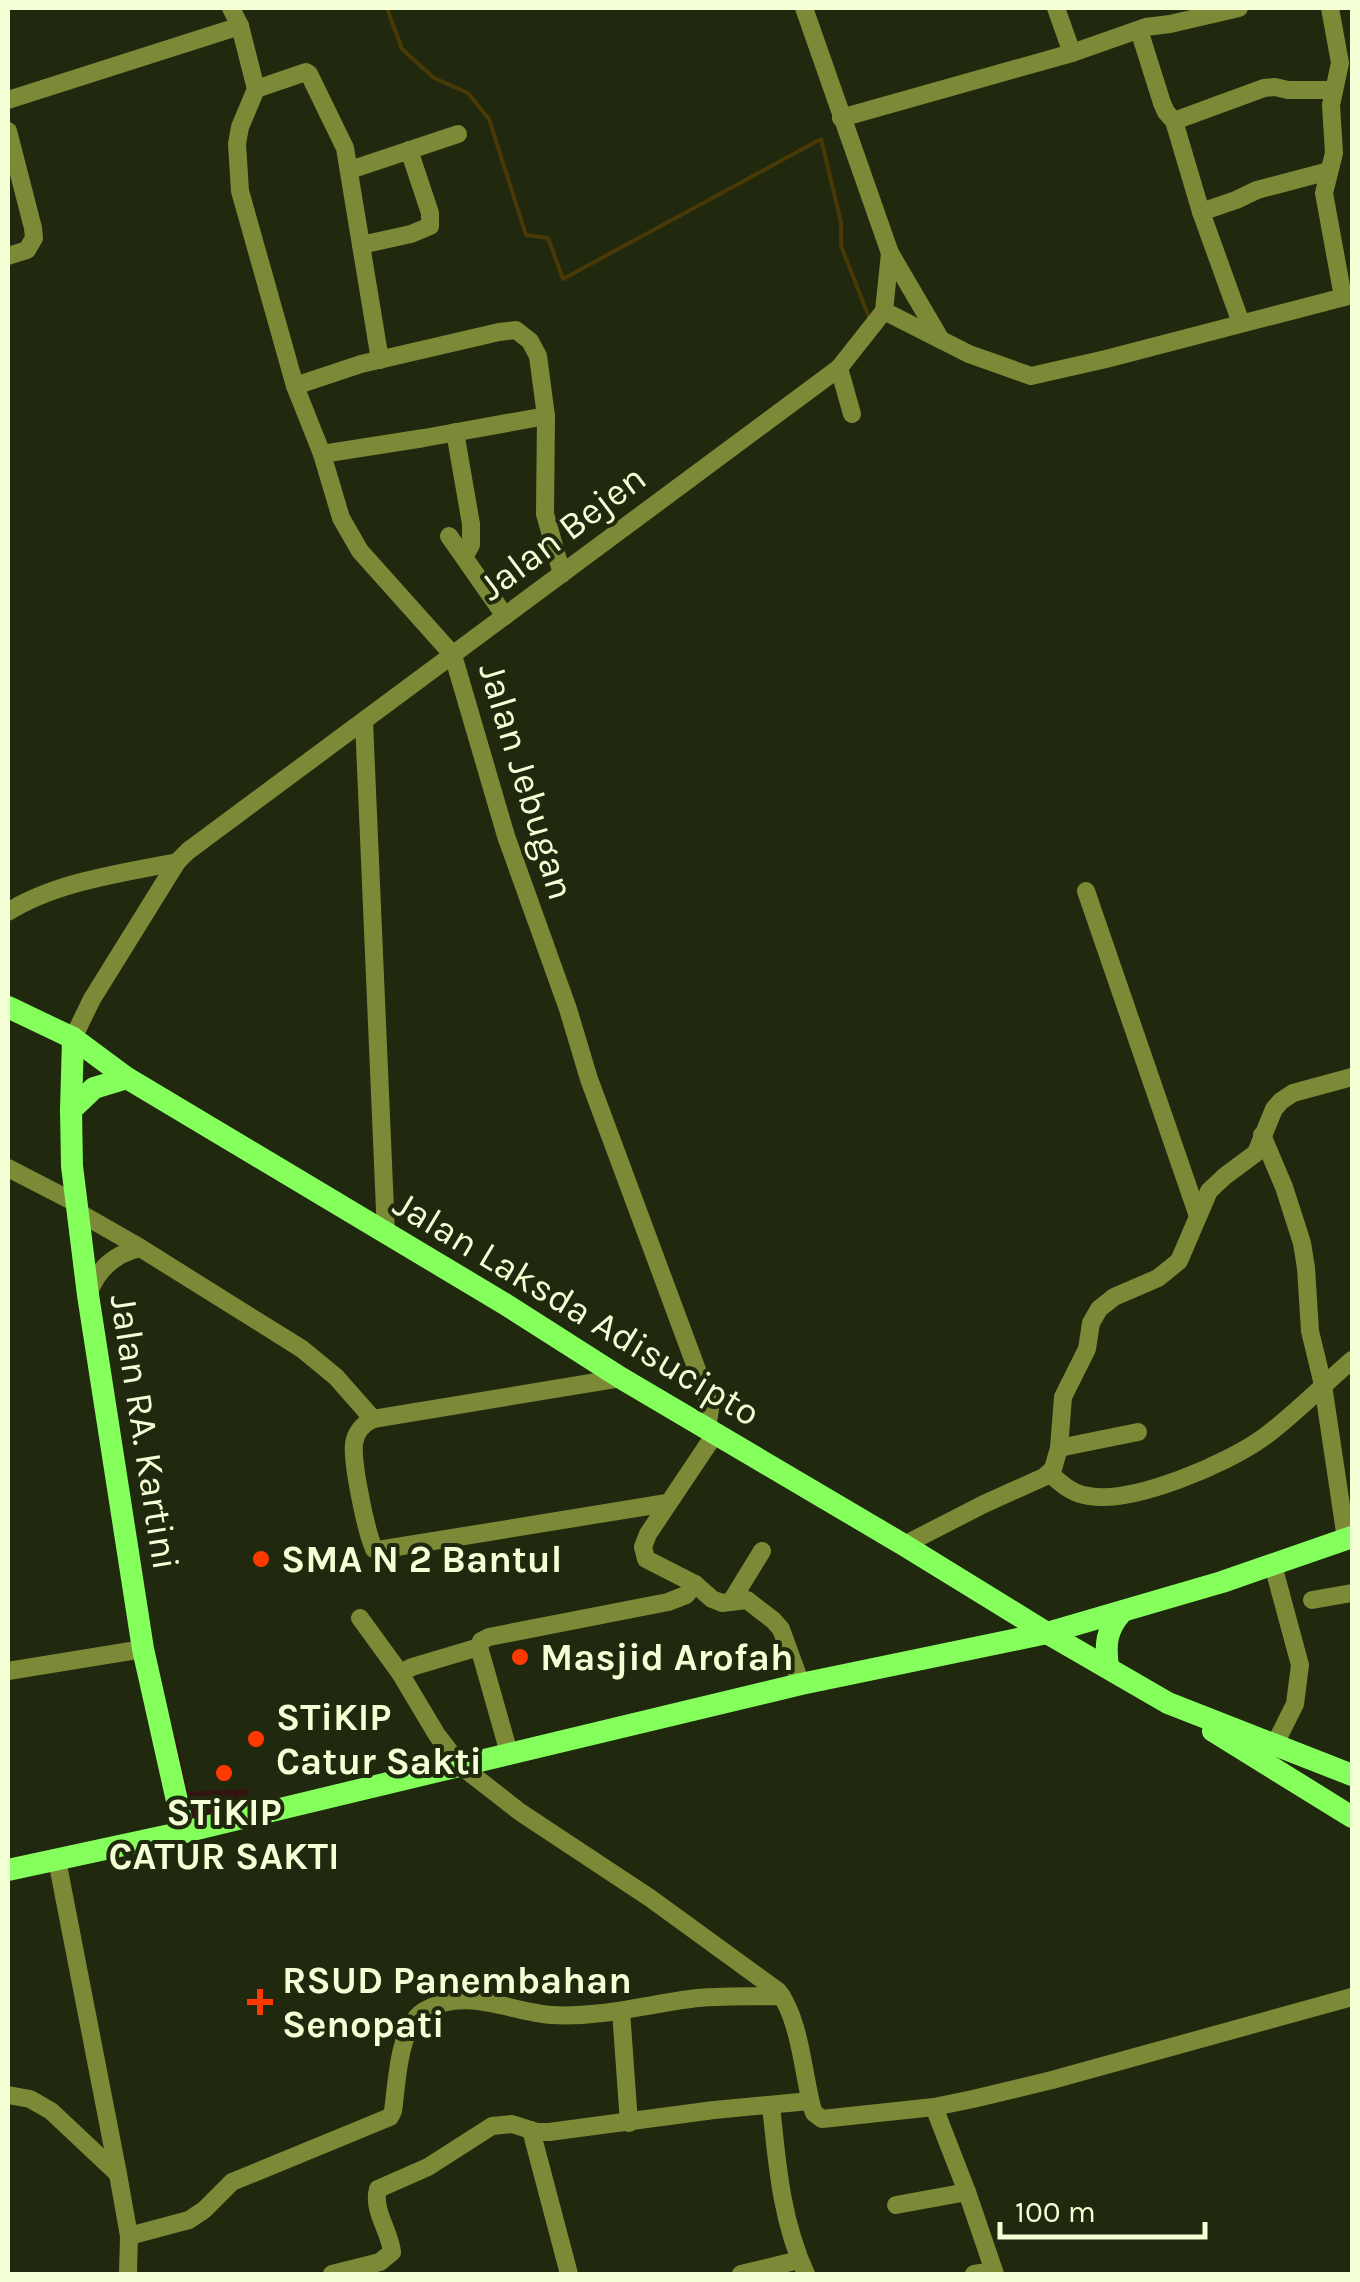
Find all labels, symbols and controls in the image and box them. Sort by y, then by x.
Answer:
street label: Jalan Bejen [470,455,655,610]
street label: Jalan Jebugan [469,657,584,905]
street label: Jalan Laksda Adisucipto [386,1181,768,1436]
street label: Jalan RA. Kartini [101,1291,188,1573]
place label: SMA N 2 Bantul [281,1537,562,1582]
marker: SMA N 2 Bantul [250,1548,272,1570]
place label: Masjid Arofah [540,1635,794,1680]
marker: Masjid Arofah [509,1646,531,1668]
place label: STiKIP Catur Sakti [276,1695,482,1784]
marker: STiKIP Catur Sakti [245,1728,267,1750]
marker: STiKIP CATUR SAKTI [213,1762,235,1784]
place label: STiKIP CATUR SAKTI [108,1790,340,1879]
place label: RSUD Panembahan Senopati [282,1958,632,2047]
marker: RSUD Panembahan Senopati [247,1989,273,2015]
scale bar [1000,2177,1205,2239]
text: 100 m [1015,2194,1096,2230]

